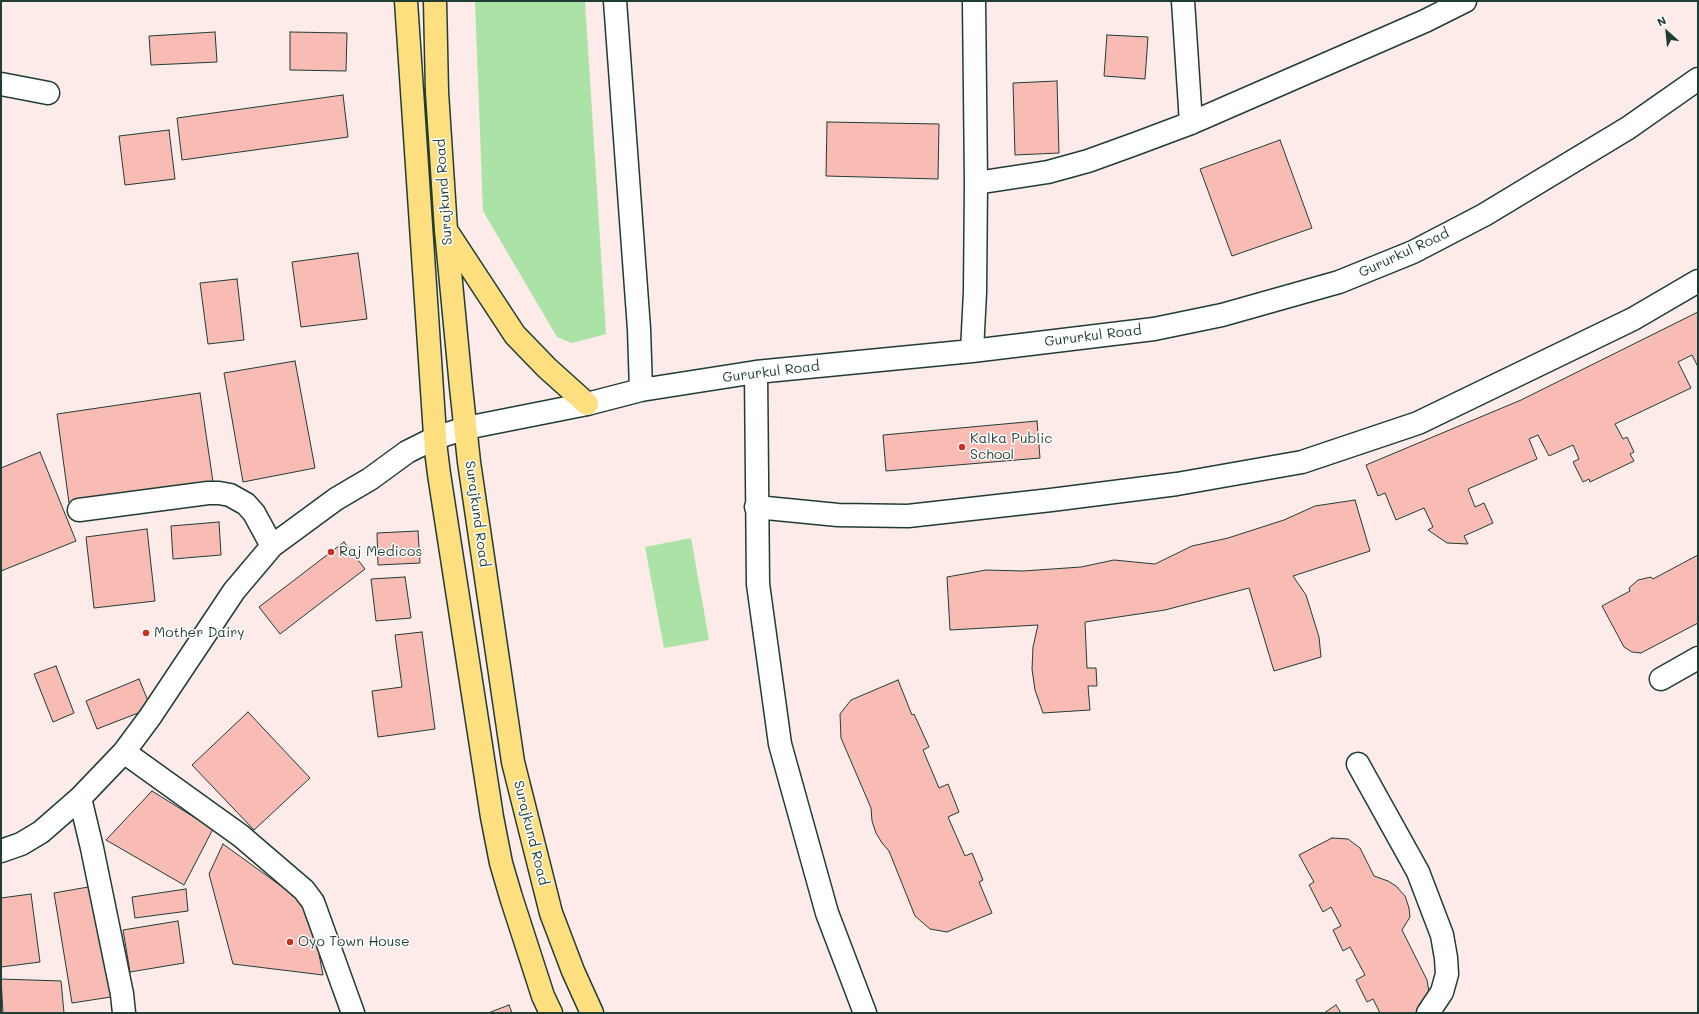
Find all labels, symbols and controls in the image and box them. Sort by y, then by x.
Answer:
north arrow [1647,12,1687,52]
text: N [1654,12,1668,29]
street label: Surajkund Road [432,138,456,246]
street label: Gururkul Road [1356,225,1452,281]
street label: Gururkul Road [1043,322,1143,350]
street label: Gururkul Road [721,358,821,386]
place label: Kalka Public School [970,431,1053,464]
marker: Kalka Public School [957,442,967,452]
street label: Surajkund Road [461,460,493,568]
place label: Raj Medicos [339,544,422,560]
marker: Raj Medicos [326,547,336,557]
place label: Mother Dairy [154,625,245,641]
marker: Mother Dairy [141,628,151,638]
street label: Surajkund Road [510,779,552,887]
place label: Oyo Town House [298,934,410,950]
marker: Oyo Town House [285,937,295,947]

